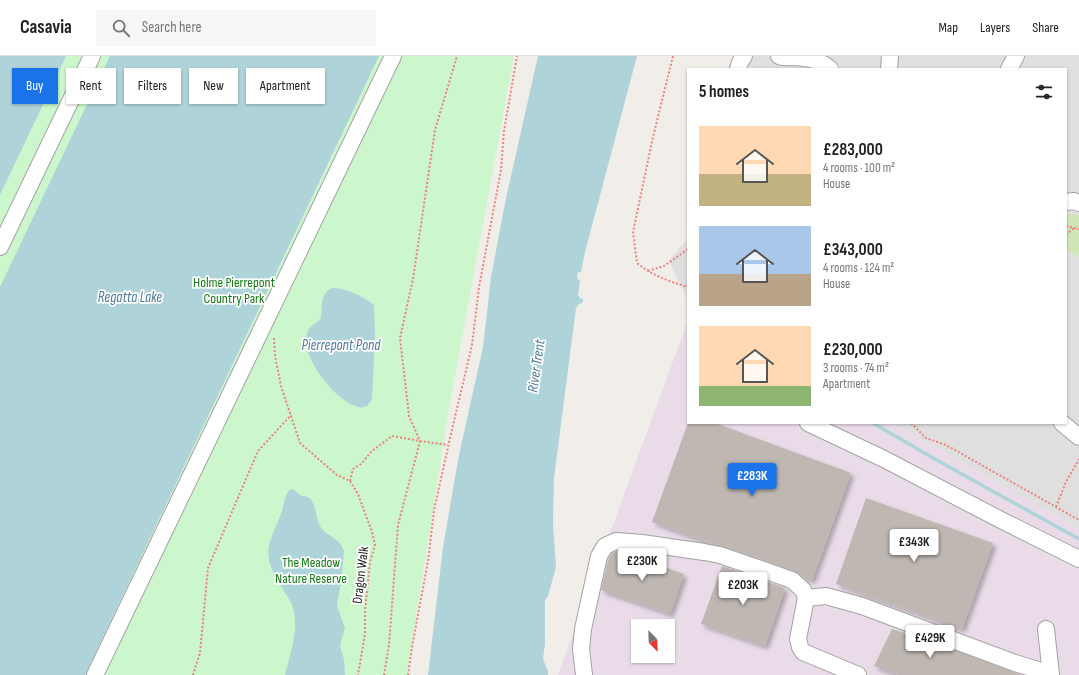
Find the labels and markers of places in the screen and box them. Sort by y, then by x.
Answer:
pin: £283K [724,463,780,497]
pin: £343K [886,529,942,563]
pin: £230K [614,548,670,582]
pin: £203K [715,572,771,606]
pin: £429K [902,625,958,659]

